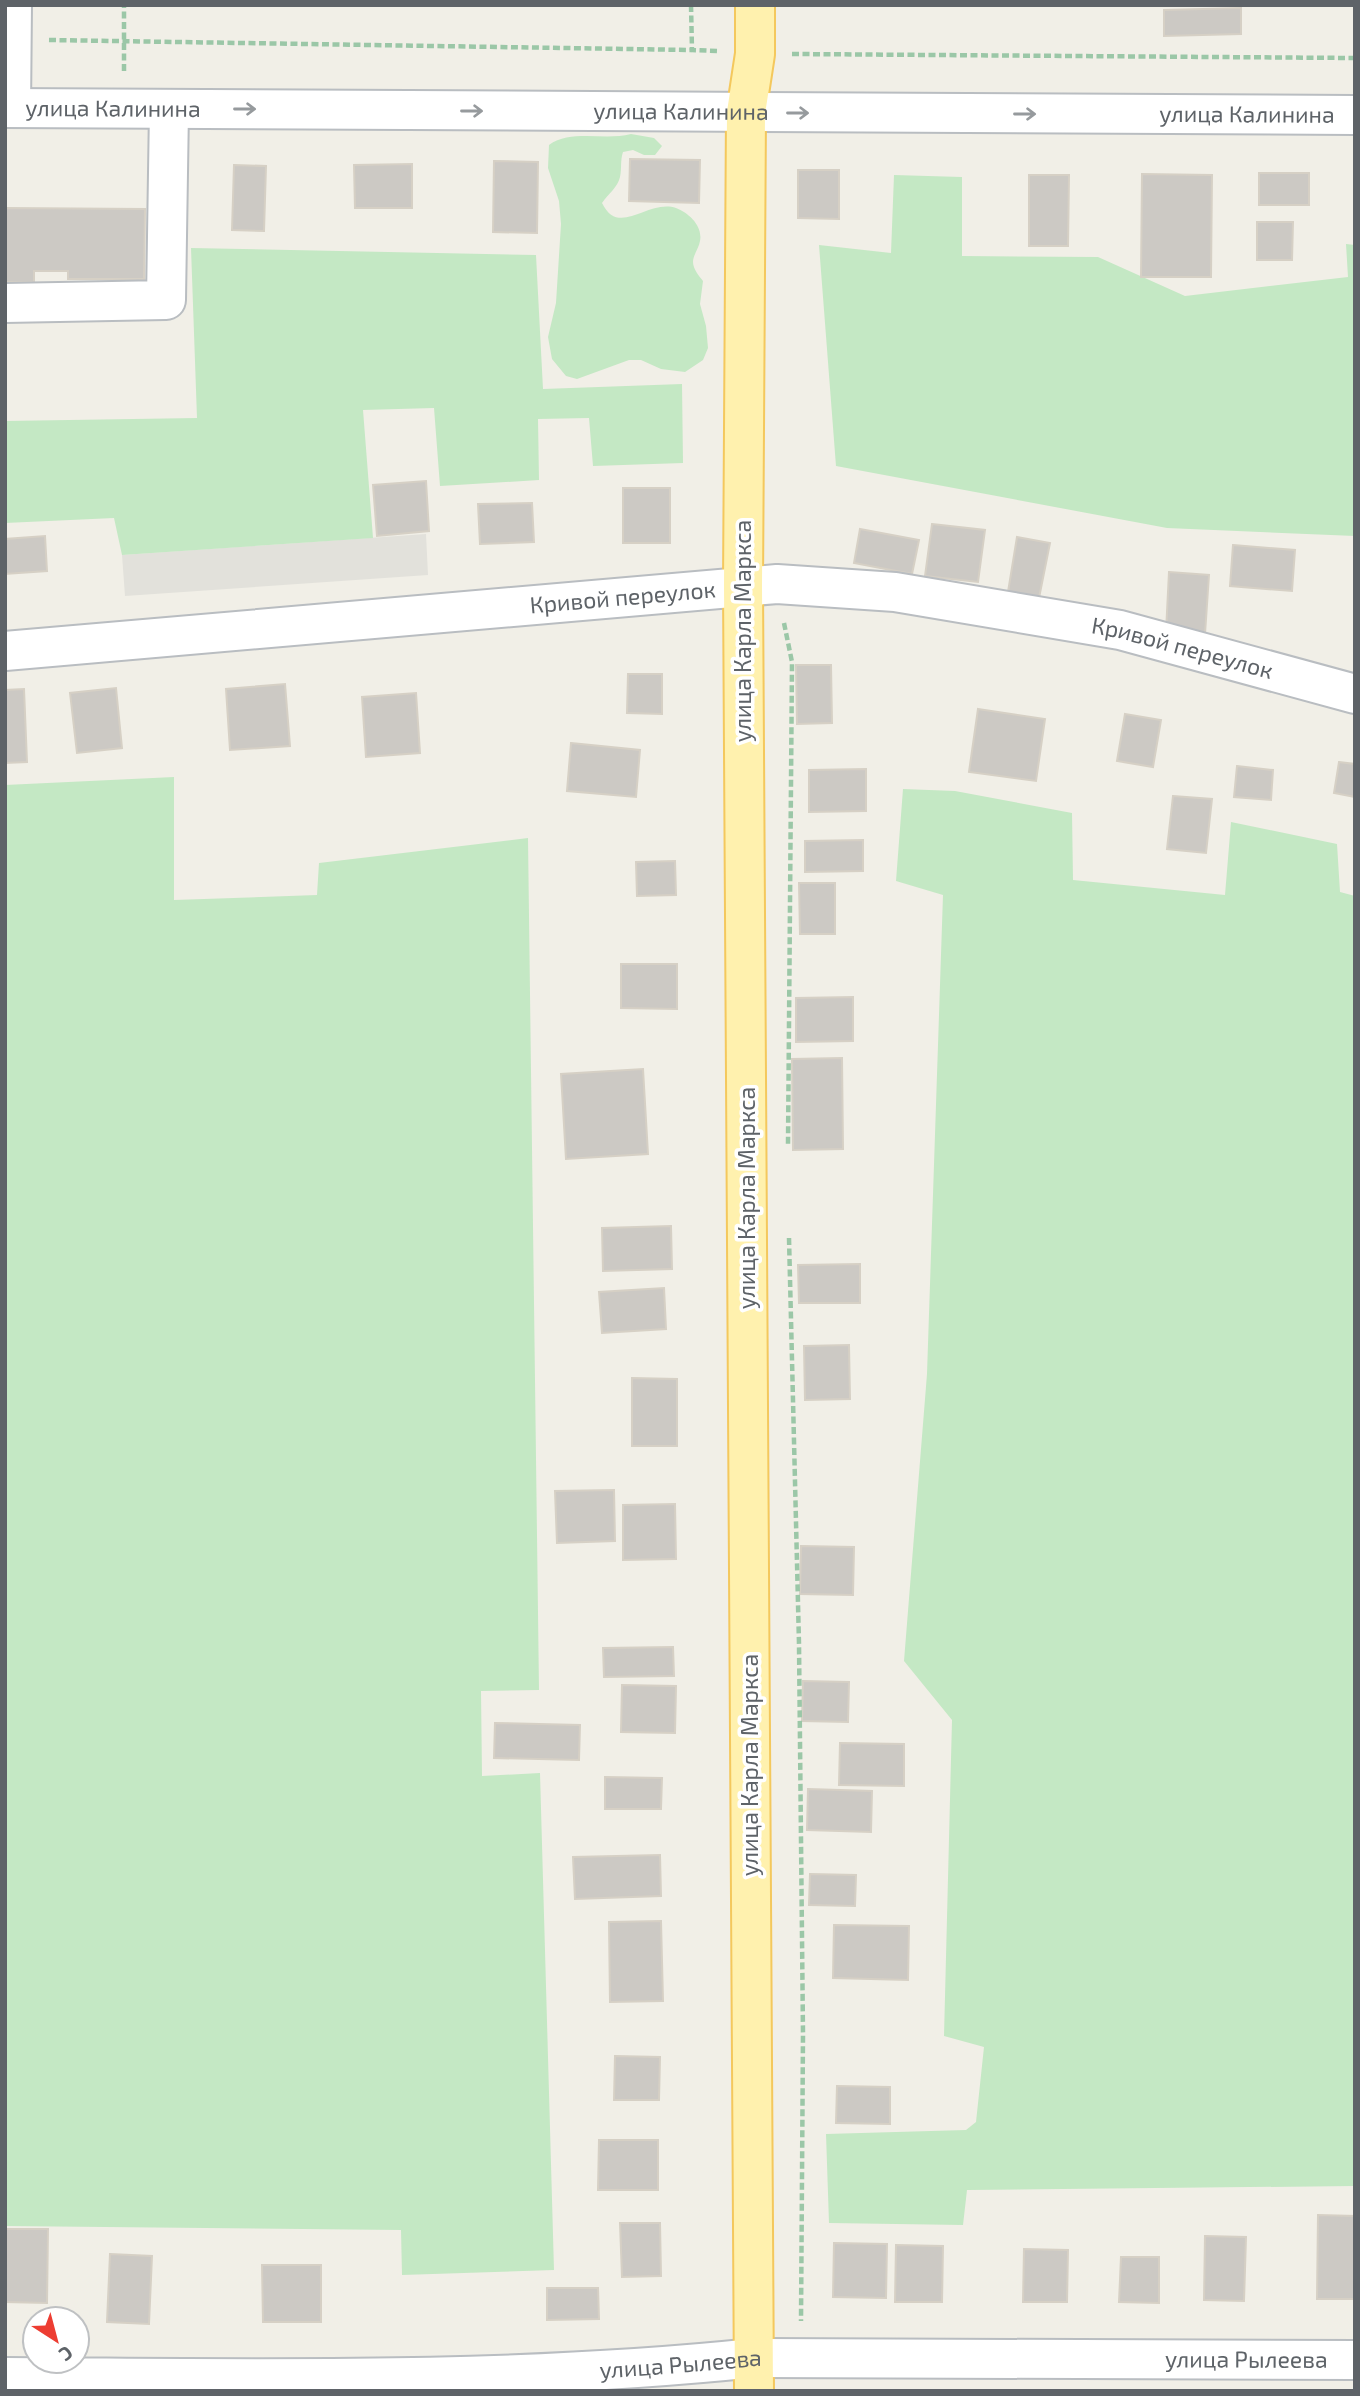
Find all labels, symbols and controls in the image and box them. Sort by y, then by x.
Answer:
street label: улица Калинина [25,93,201,122]
street label: улица Калинина [593,96,769,125]
street label: улица Калинина [1159,99,1335,128]
one-way arrow [233,102,256,116]
one-way arrow [461,104,484,118]
one-way arrow [786,106,809,120]
one-way arrow [1014,107,1037,120]
street label: улица Карла Маркса [728,520,757,742]
street label: Кривой переулок [528,574,717,618]
street label: Кривой переулок [1090,610,1276,684]
street label: улица Карла Маркса [732,1087,761,1309]
street label: улица Карла Маркса [735,1654,764,1876]
north arrow [21,2305,91,2375]
text: С [55,2342,78,2367]
street label: улица Рылеева [599,2343,762,2384]
street label: улица Рылеева [1165,2344,1328,2373]

